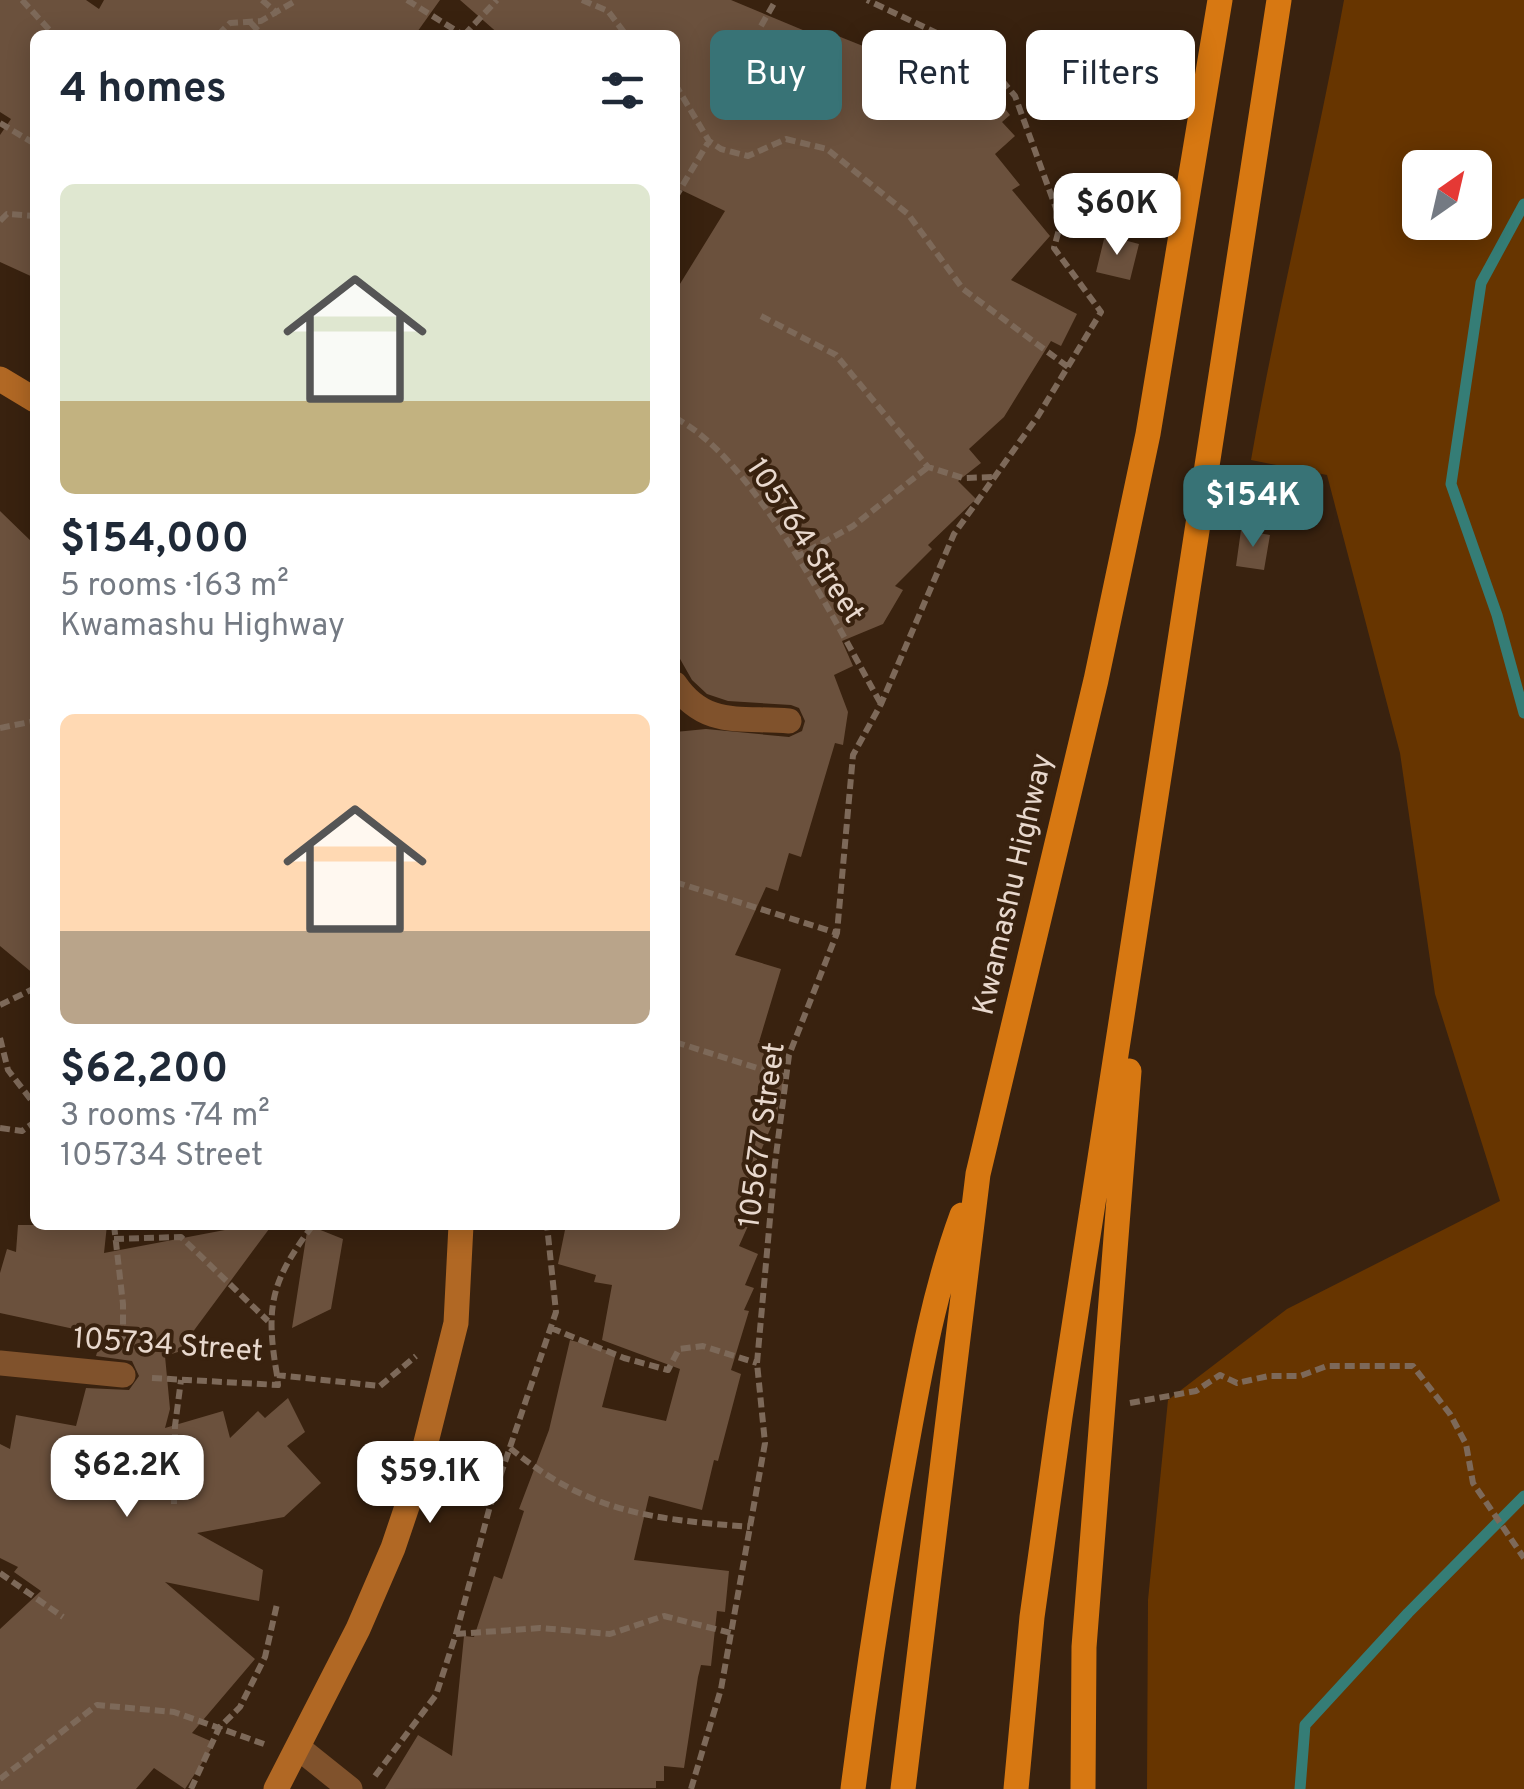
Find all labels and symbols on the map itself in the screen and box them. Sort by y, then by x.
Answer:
north arrow [1402,150,1492,240]
pin: $60K [1058,173,1176,258]
street label: 105764 Street [737,452,871,631]
pin: $154K [1183,465,1323,550]
street label: Kwamashu Highway [966,750,1063,1019]
street label: 105677 Street [732,1040,795,1231]
street label: 105734 Street [72,1321,264,1372]
pin: $62.2K [46,1435,208,1520]
pin: $59.1K [349,1441,511,1526]

